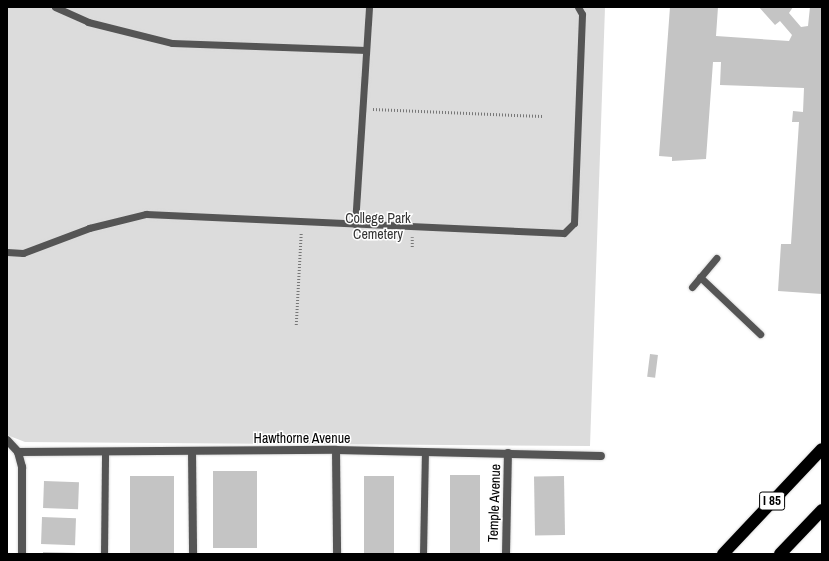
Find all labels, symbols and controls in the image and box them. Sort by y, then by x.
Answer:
park label: College Park Cemetery [345,210,411,242]
street label: Hawthorne Avenue [253,430,351,446]
street label: Temple Avenue [484,463,504,543]
road number: I 85 [759,490,785,512]

